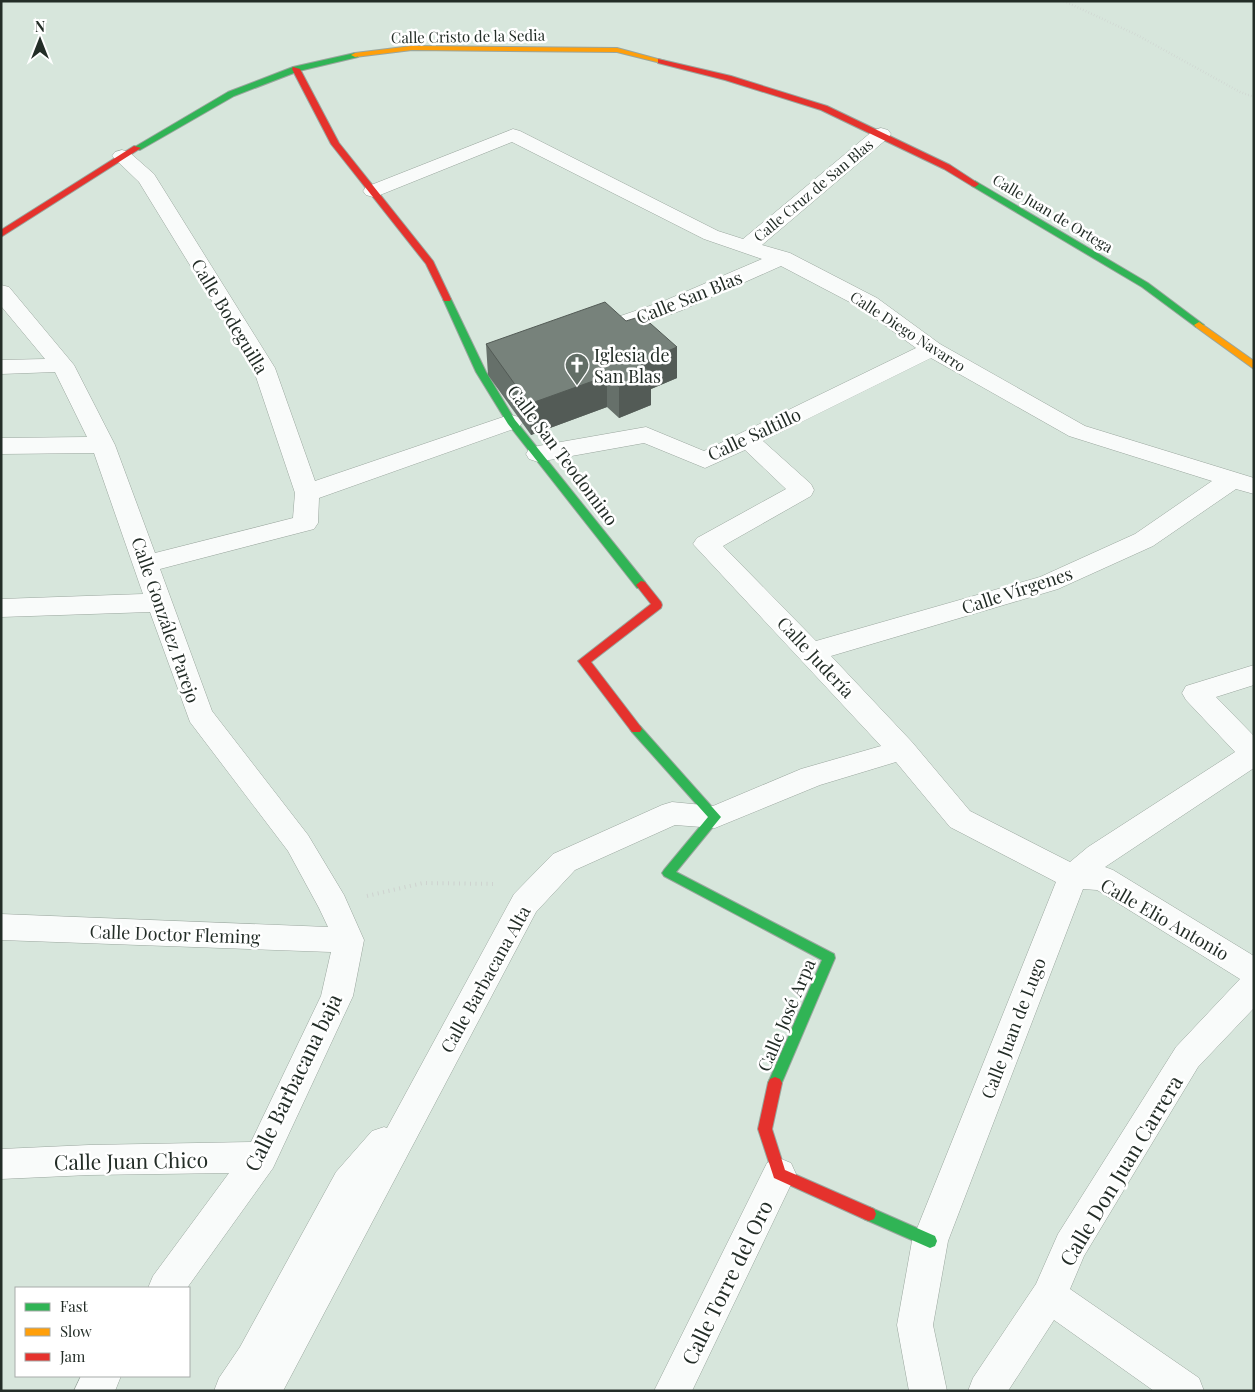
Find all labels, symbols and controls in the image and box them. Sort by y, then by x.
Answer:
north arrow [15,15,65,65]
text: N [35,17,45,36]
street label: Calle Cristo de la Sedia [391,25,546,47]
street label: Calle Cruz de San Blas [749,134,877,246]
street label: Calle Juan de Ortega [989,169,1117,257]
street label: Calle Bodeguilla [186,254,274,378]
street label: Calle San Blas [632,265,746,329]
street label: Calle Diego Navarro [846,286,970,376]
place label: Iglesia de San Blas [594,343,670,388]
church icon: Iglesia de San Blas [564,352,590,386]
street label: Calle San Teodomino [502,380,624,530]
street label: Calle Saltillo [703,402,805,466]
street label: Calle González Parejo [126,534,206,706]
street label: Calle Vírgenes [958,561,1076,619]
street label: Calle Judería [772,611,860,703]
street label: Calle Elio Antonio [1096,873,1234,966]
street label: Calle Barbacana Alta [435,901,535,1057]
street label: Calle Doctor Fleming [89,919,261,949]
street label: Calle Juan de Lugo [975,954,1051,1102]
street label: Calle José Arpa [751,955,821,1075]
street label: Calle Barbacana baja [237,988,347,1175]
street label: Calle Don Juan Carrera [1052,1069,1188,1270]
street label: Calle Juan Chico [54,1145,208,1175]
street label: Calle Torre del Oro [674,1195,778,1369]
legend [15,1287,190,1377]
text: Fast [60,1296,89,1316]
text: Slow [60,1321,92,1341]
text: Jam [59,1346,86,1366]

